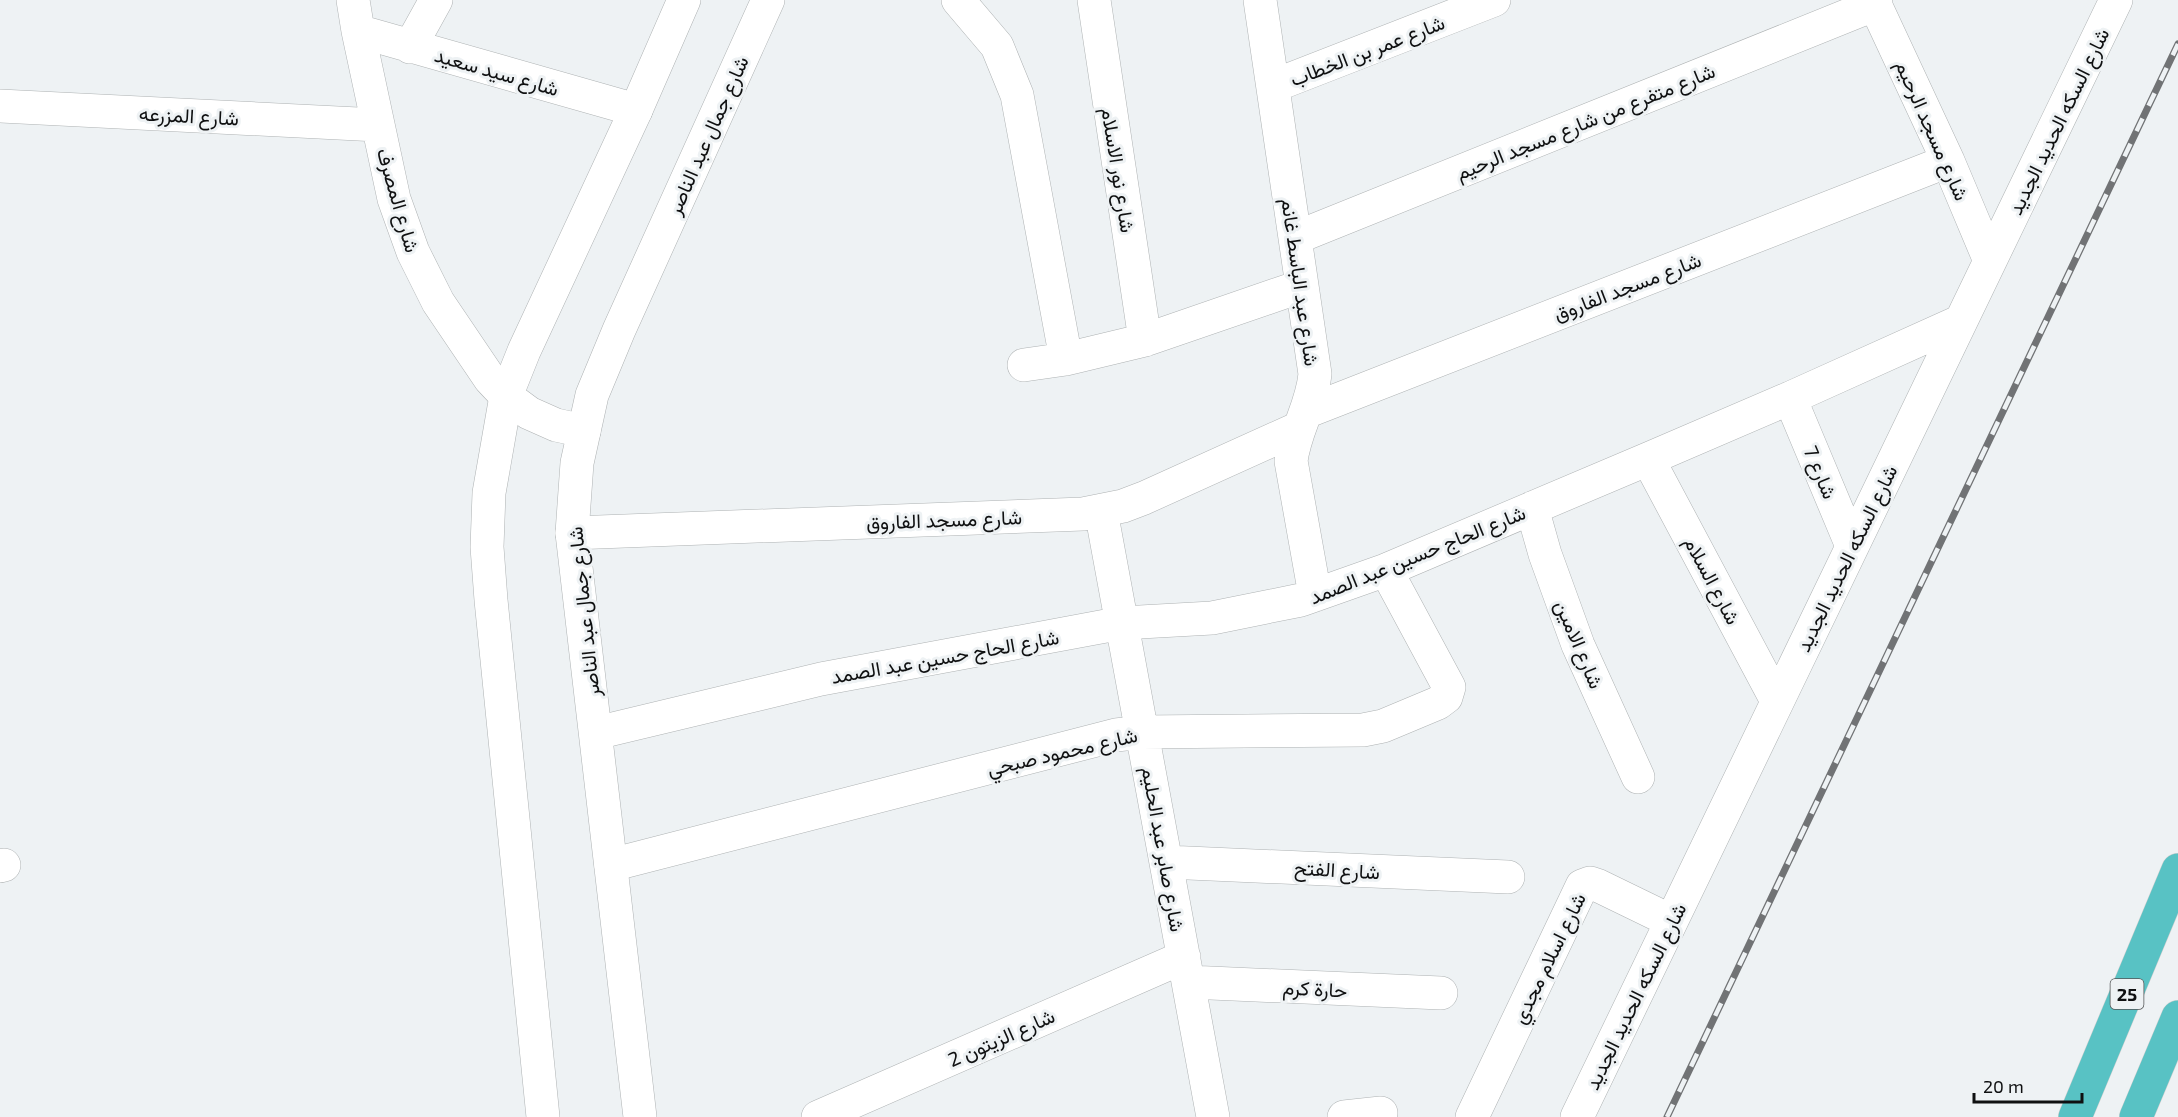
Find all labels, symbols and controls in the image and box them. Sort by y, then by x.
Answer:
street label: شارع عمر بن الخطاب [1286,9,1449,93]
street label: شارع السكه الحديد الجديد [2002,24,2116,219]
street label: شارع سيد سعيد [431,42,562,103]
street label: شارع جمال عبد الناصر [661,52,756,220]
street label: شارع مسجد الرحيم [1889,56,1975,205]
street label: شارع متفرع من شارع مسجد الرحيم [1452,58,1719,187]
street label: شارع المزرعه [138,100,240,133]
street label: شارع نور الاسلام [1094,106,1141,235]
street label: شارع المصرف [370,145,425,256]
street label: شارع عبد الباسط غانم [1274,197,1325,368]
street label: شارع مسجد الفاروق [1550,247,1705,328]
street label: شارع 7 [1796,442,1843,503]
street label: شارع السكه الحديد الجديد [1790,461,1904,656]
street label: شارع الحاج حسين عبد الصمد [1305,500,1530,611]
street label: شارع مسجد الفاروق [866,504,1022,537]
street label: شارع جمال عبد الناصر [562,525,607,699]
street label: شارع السلام [1677,532,1746,629]
street label: شارع الامين [1548,596,1609,693]
street label: شارع الحاج حسين عبد الصمد [829,624,1061,691]
street label: شارع محمود صبحي [984,722,1141,786]
street label: شارع صابر عبد الحليم [1135,764,1190,934]
street label: شارع الفتح [1293,855,1381,886]
street label: شارع اسلام مجدي [1506,889,1595,1030]
street label: شارع السكه الحديد الجديد [1579,899,1693,1094]
street label: حارة كرم [1282,974,1348,1004]
road number: 25 [2110,979,2144,1009]
street label: شارع الزيتون 2 [944,1003,1059,1074]
scale bar [1974,1066,2082,1104]
text: 20 m [1983,1075,2024,1097]

